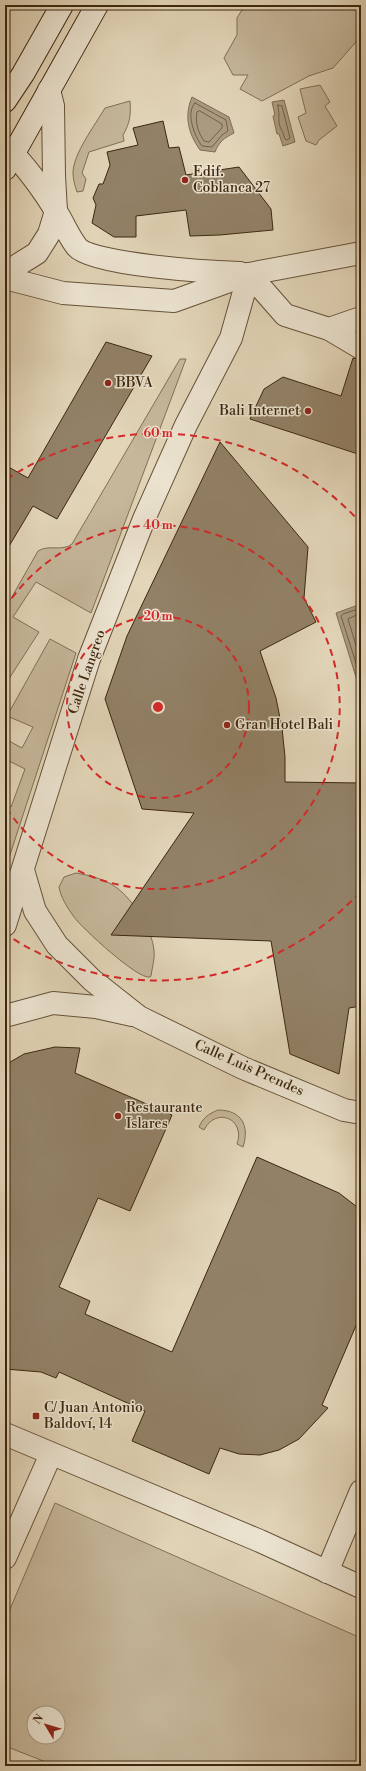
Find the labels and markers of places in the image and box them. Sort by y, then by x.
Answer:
place label: Edif. Coblanca 27 [193,163,270,197]
marker: Edif. Coblanca 27 [180,175,190,185]
place label: BBVA [115,374,153,392]
marker: BBVA [103,378,113,388]
place label: Bali Internet [218,402,300,420]
marker: Bali Internet [303,406,313,416]
centre of rings [151,700,165,714]
place label: Gran Hotel Bali [235,716,334,734]
marker: Gran Hotel Bali [222,720,232,730]
place label: Restaurante Islares [126,1099,202,1133]
marker: Restaurante Islares [113,1111,123,1121]
place label: C/ Juan Antonio Baldoví, 14 [43,1399,143,1433]
marker: C/ Juan Antonio Baldoví, 14 [31,1411,41,1421]

